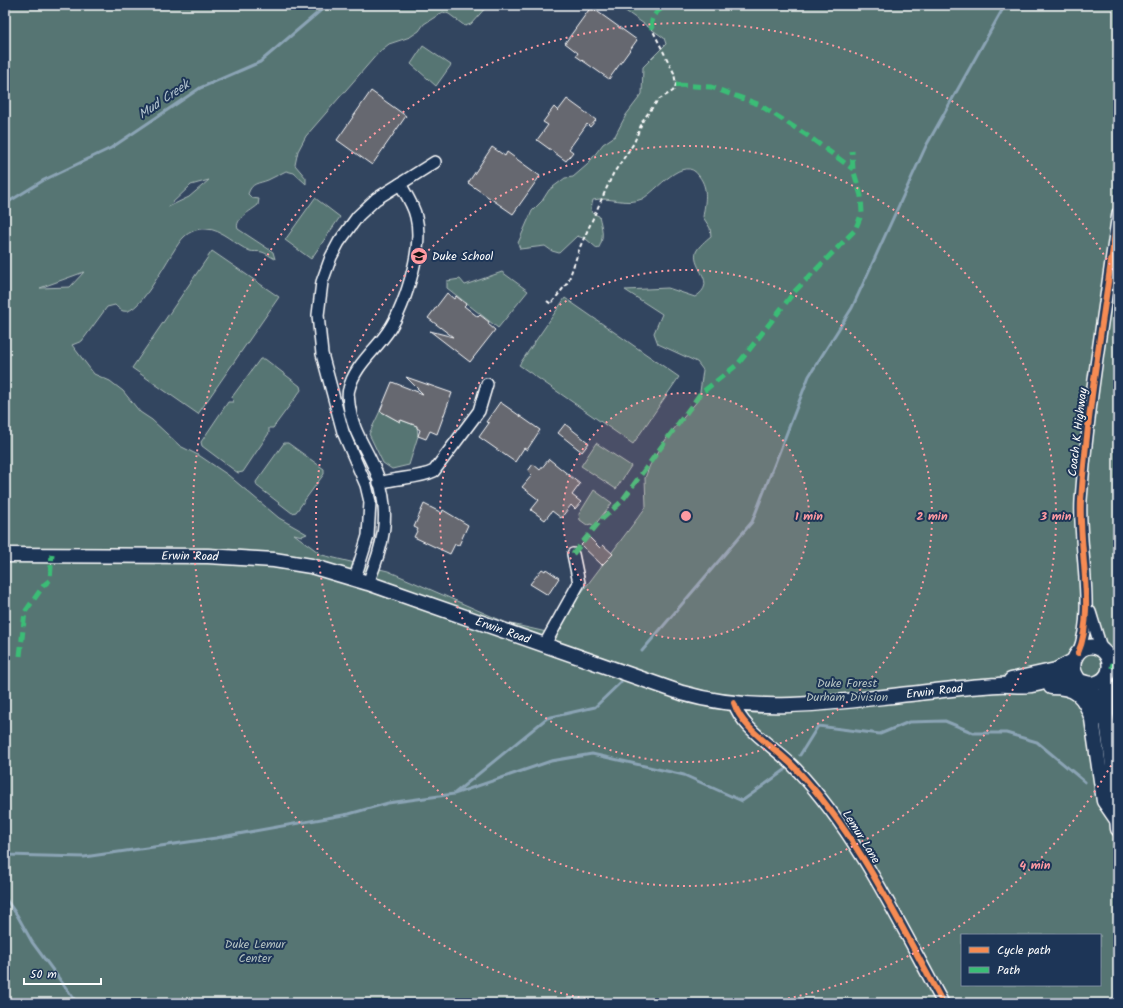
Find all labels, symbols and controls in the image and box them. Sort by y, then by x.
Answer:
water label: Mud Creek [134,74,196,125]
school or university icon: Duke School [409,246,429,266]
place label: Duke School [432,247,493,266]
street label: Coach K Highway [1063,386,1093,477]
text: 1 min [795,507,823,526]
text: 2 min [916,507,948,526]
text: 3 min [1040,507,1072,526]
centre of rings [679,509,693,523]
street label: Erwin Road [161,546,220,566]
street label: Erwin Road [473,612,534,649]
park label: Duke Forest Durham Division [806,674,888,707]
street label: Erwin Road [905,678,965,704]
street label: Lemur Lane [837,807,885,868]
text: 4 min [1020,856,1051,875]
legend [961,934,1101,986]
park label: Duke Lemur Center [225,935,286,968]
text: Cycle path [997,941,1051,960]
scale bar [24,960,101,986]
text: Path [997,961,1020,980]
text: 50 m [30,965,57,984]

